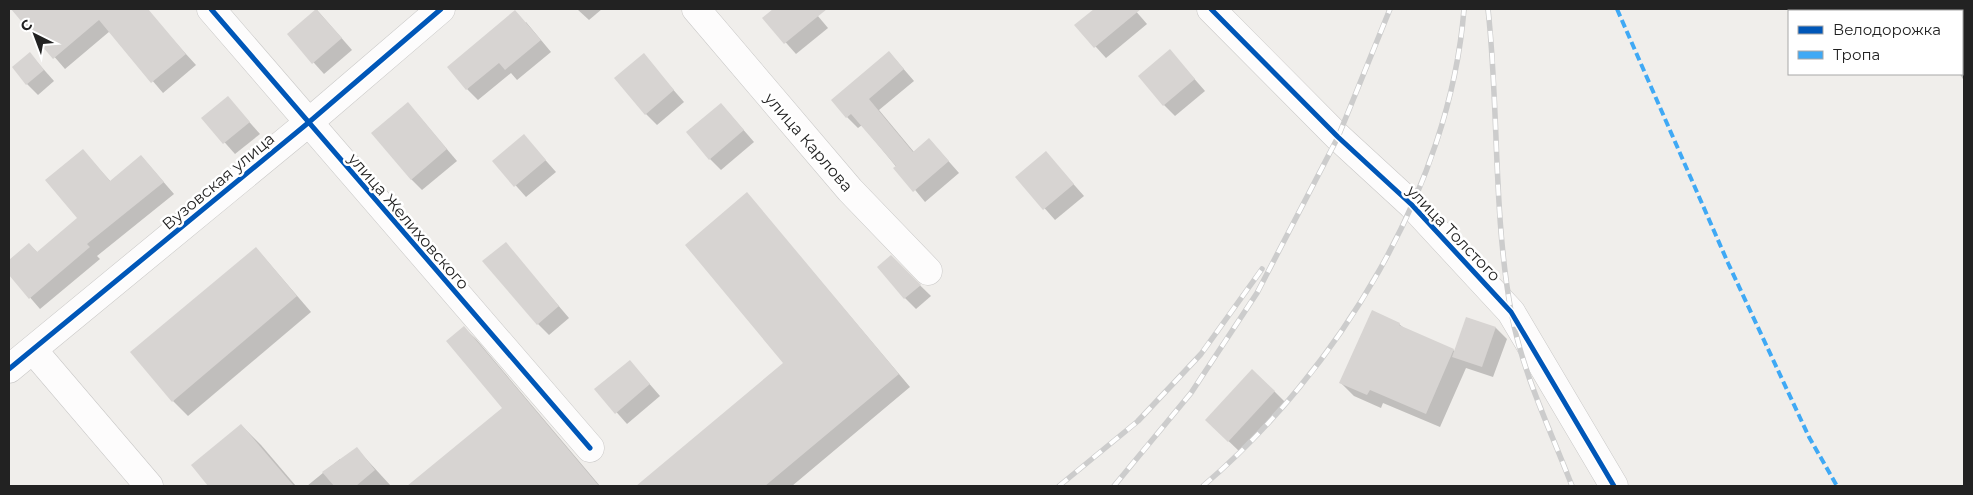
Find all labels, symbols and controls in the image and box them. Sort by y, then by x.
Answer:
north arrow [10,10,60,60]
legend [1788,10,1963,75]
text: С [16,15,36,35]
text: Велодорожка [1833,20,1941,39]
text: Тропа [1833,45,1880,64]
street label: улица Карлова [760,88,857,196]
street label: Вузовская улица [158,129,278,234]
street label: улица Желиховского [344,149,473,293]
street label: улица Толстого [1402,181,1504,285]

